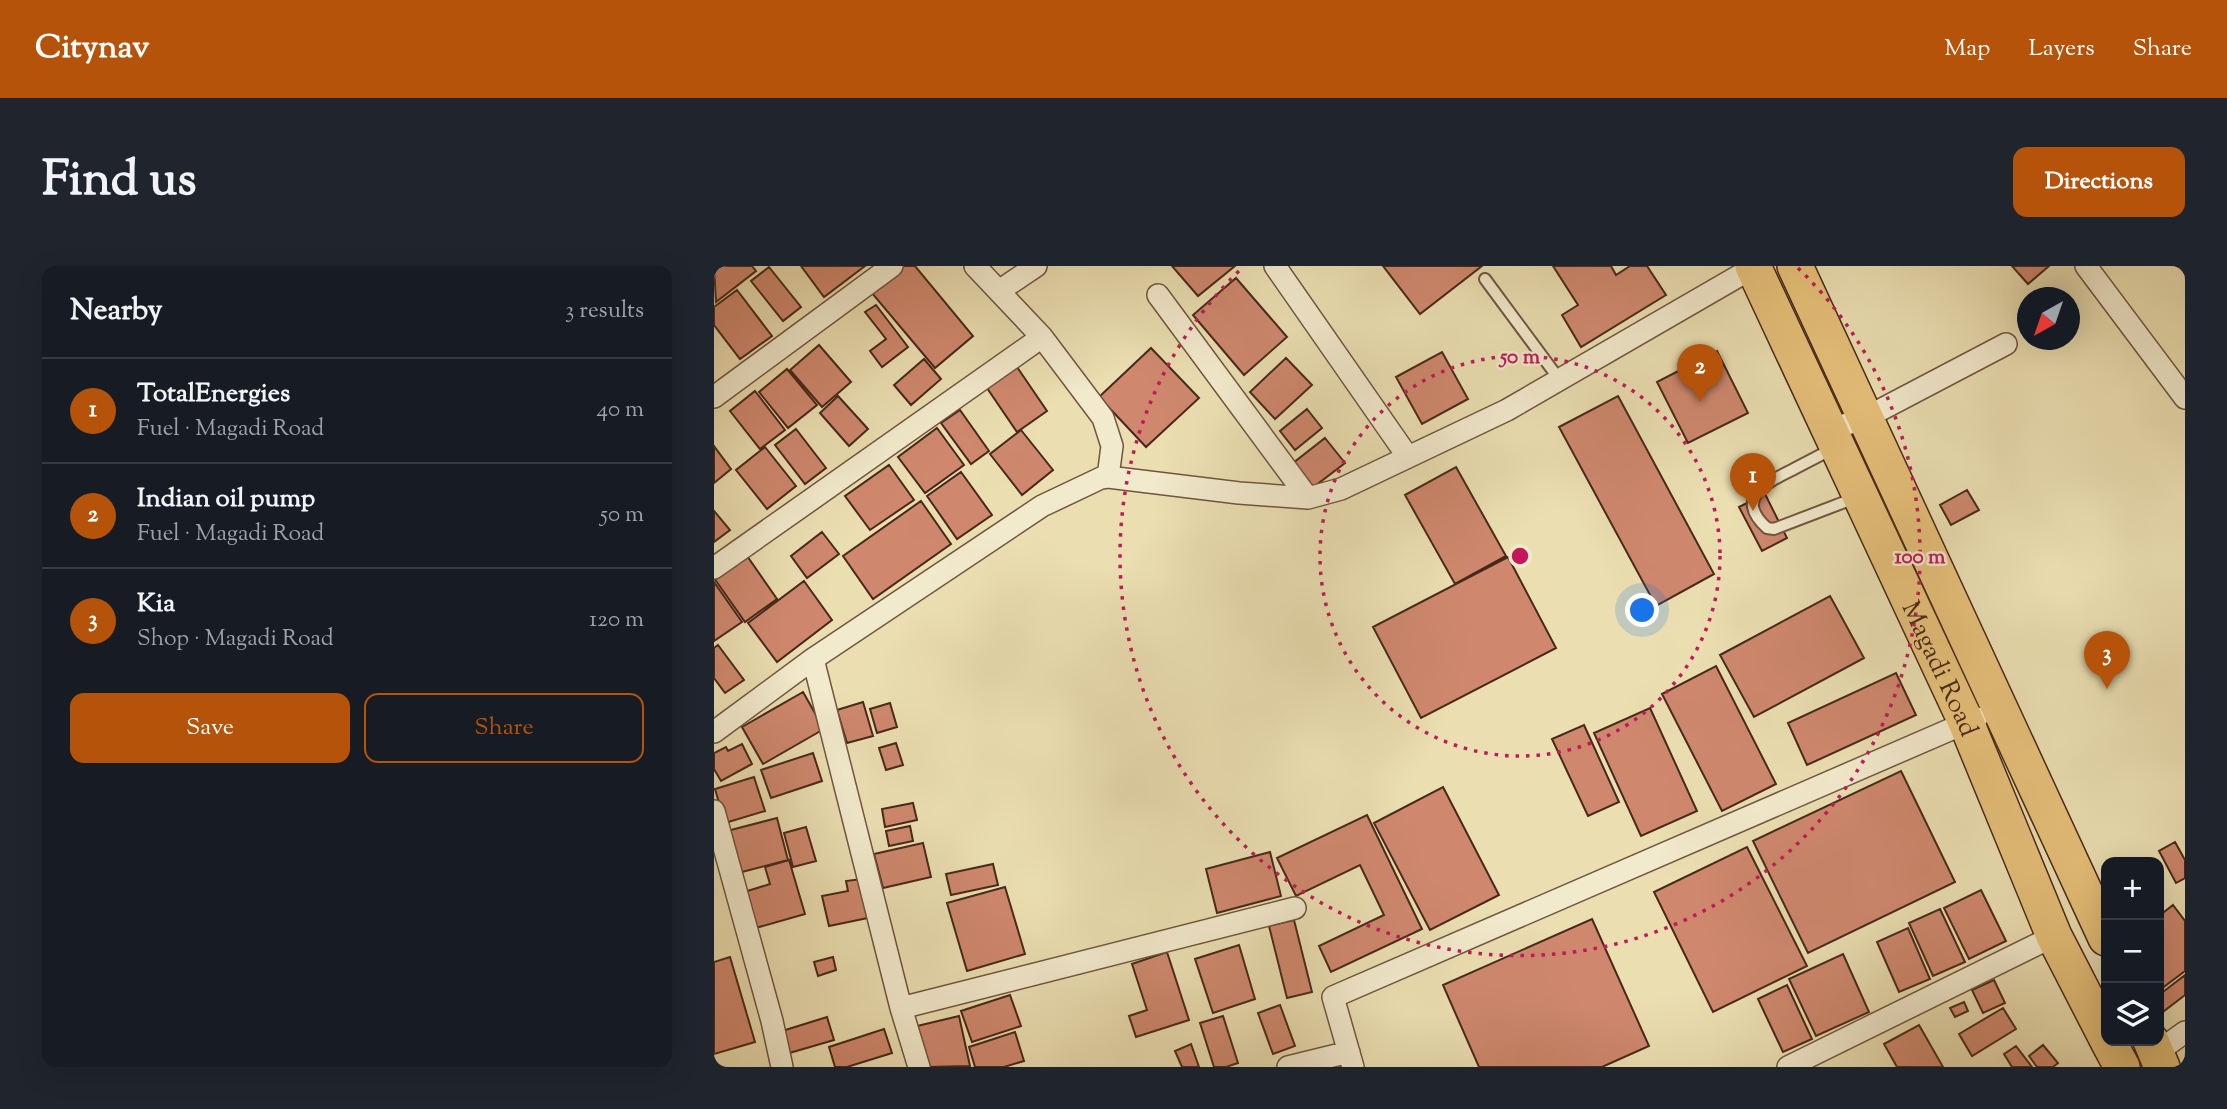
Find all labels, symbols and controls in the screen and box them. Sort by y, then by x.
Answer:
text: Citynav [35,25,150,73]
text: Map [1944,32,1990,66]
text: Layers [2028,32,2095,66]
text: Share [2133,32,2192,66]
text: Find us [42,147,196,217]
button: Directions [2013,147,2185,217]
north arrow [2017,287,2080,350]
text: Nearby [70,290,162,333]
text: 3 results [565,295,644,328]
text: 50 m [1498,343,1541,373]
pin: 2 [1677,344,1723,402]
text: TotalEnergies [137,376,290,413]
text: 1 [89,394,97,427]
text: 40 m [597,394,644,427]
text: Fuel · Magadi Road [137,413,324,446]
pin: 1 [1730,453,1776,511]
text: Indian oil pump [137,481,315,518]
text: 2 [88,499,98,532]
text: 50 m [600,499,644,532]
text: Fuel · Magadi Road [137,518,324,551]
text: 100 m [1895,543,1946,573]
centre of rings [1508,544,1532,568]
text: Kia [137,586,175,623]
your location [1625,593,1659,627]
street label: Magadi Road [1891,595,1986,743]
text: 3 [88,604,98,637]
text: 120 m [589,604,644,637]
text: Shop · Magadi Road [137,623,334,656]
pin: 3 [2084,631,2130,689]
button: Save [70,693,350,763]
button: Share [364,693,644,763]
map controls [2101,857,2164,1046]
button: + [2101,857,2164,920]
button: − [2101,920,2164,983]
button: layers [2101,983,2164,1046]

